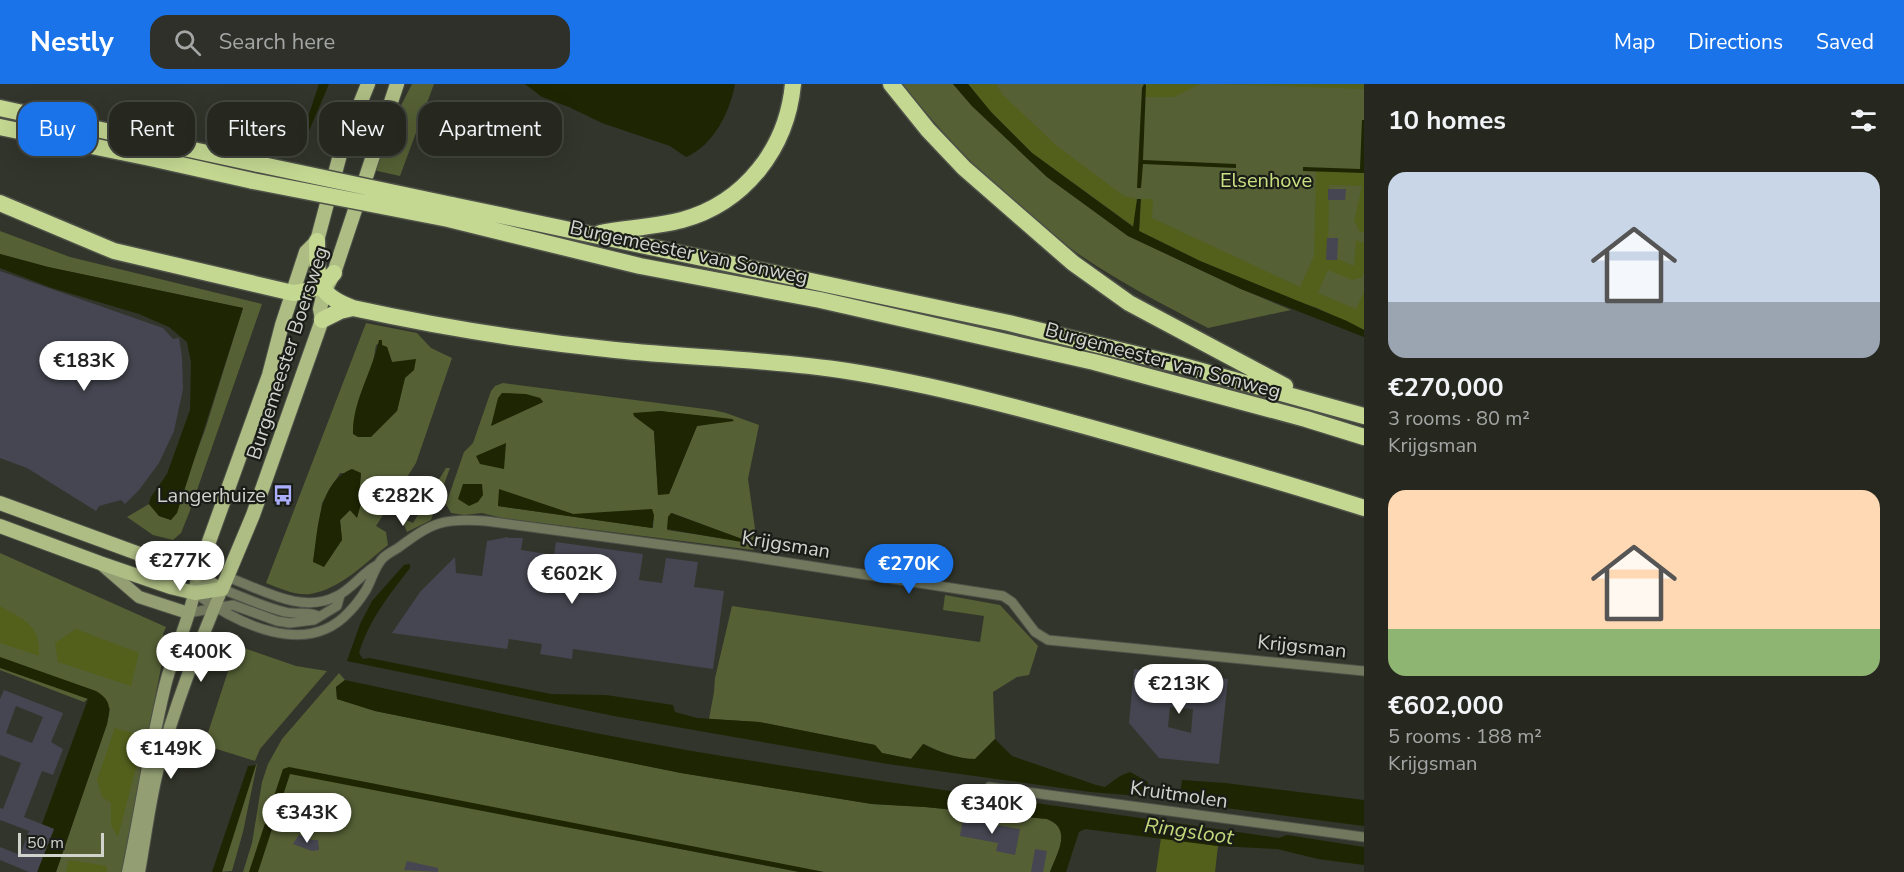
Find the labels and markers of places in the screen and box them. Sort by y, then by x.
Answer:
pin: €183K [42,341,126,392]
pin: €282K [361,476,445,527]
place label: Langerhuize [157,482,266,509]
bus stop icon: Langerhuize [271,483,295,507]
pin: €277K [138,541,222,592]
pin: €270K [867,544,951,595]
pin: €602K [530,554,614,605]
pin: €400K [159,632,243,683]
pin: €213K [1137,664,1221,715]
pin: €149K [129,729,213,780]
pin: €340K [950,784,1034,835]
pin: €343K [265,793,349,844]

